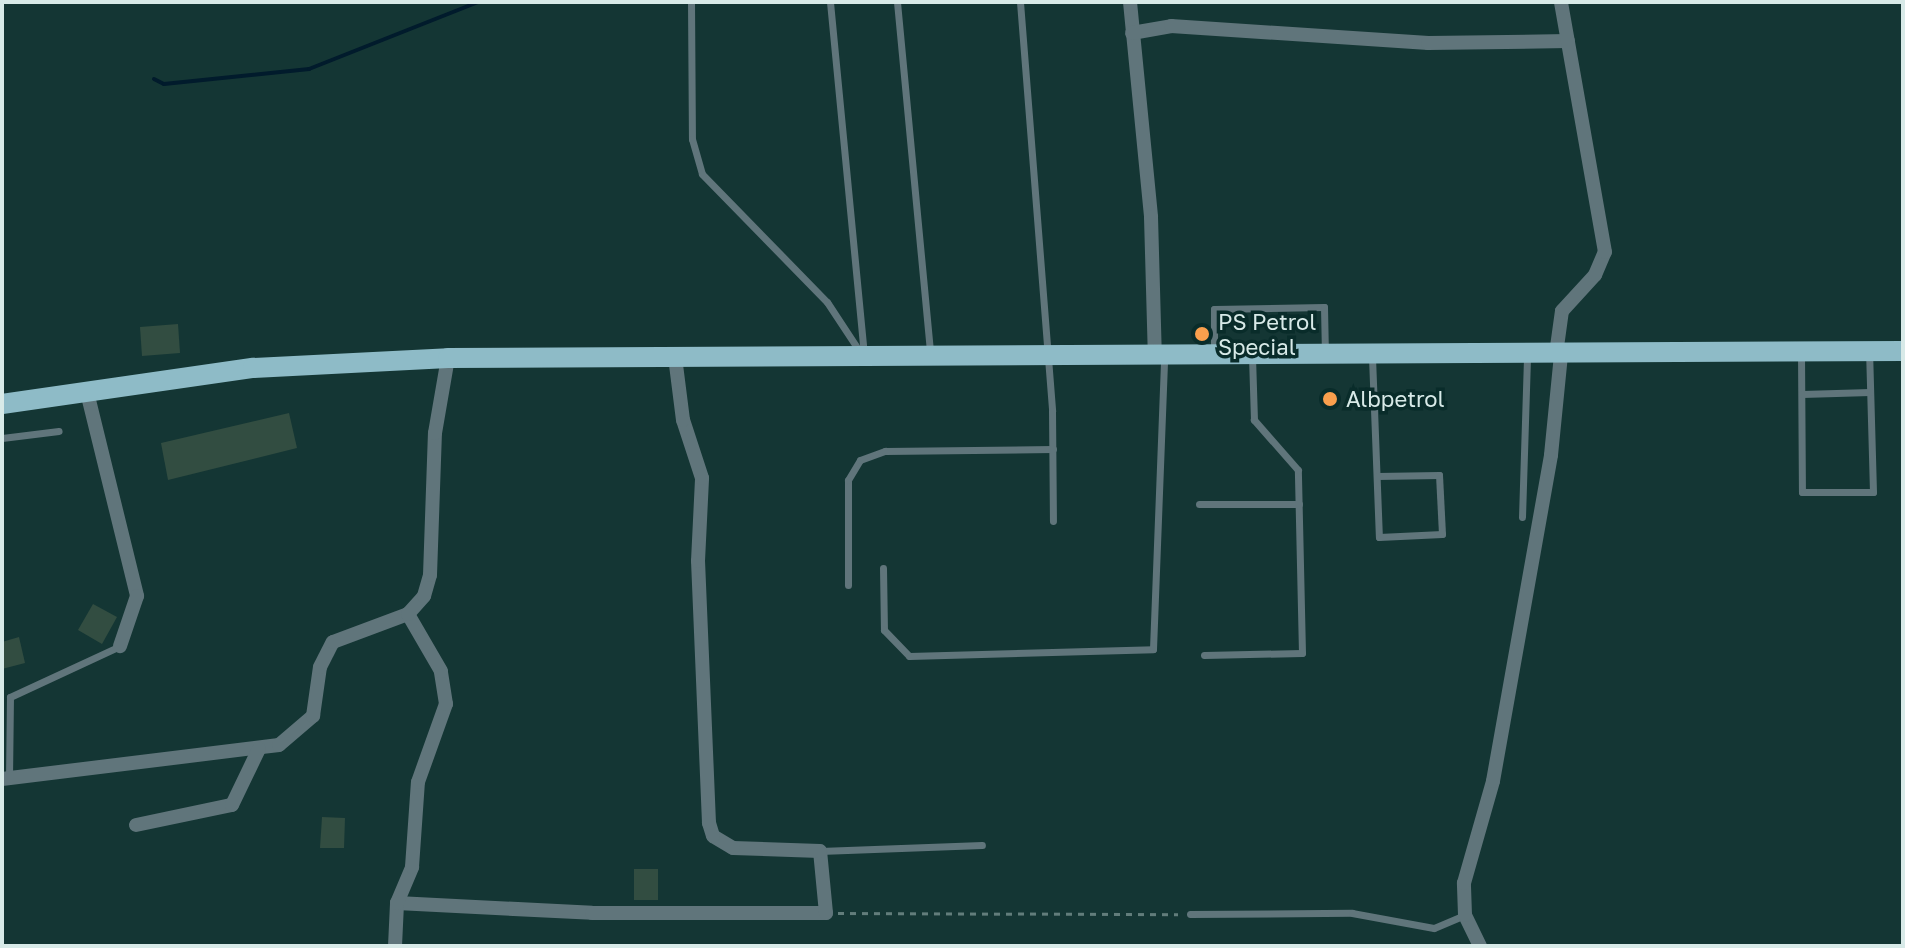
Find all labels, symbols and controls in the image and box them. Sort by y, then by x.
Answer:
place label: PS Petrol Special [1218,308,1316,360]
marker: PS Petrol Special [1193,325,1211,343]
place label: Albpetrol [1346,386,1445,412]
marker: Albpetrol [1321,390,1339,408]

